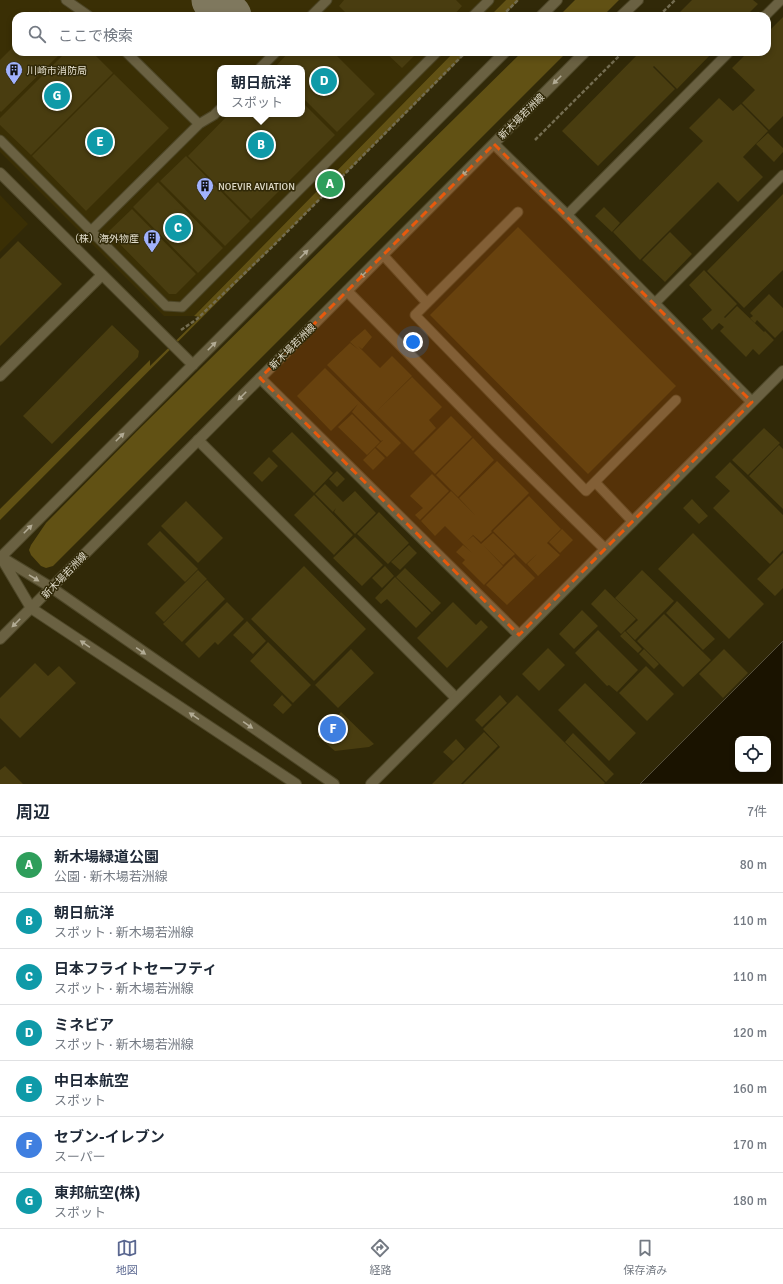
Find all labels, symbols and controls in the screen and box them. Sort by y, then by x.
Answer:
search box [12,12,771,56]
icon: search [26,23,48,45]
text: ここで検索 [58,27,133,45]
building icon: 川崎市消防局 [4,60,24,85]
place label: 川崎市消防局 [27,65,87,77]
popup [217,65,305,117]
pin: D [311,66,337,96]
text: 朝日航洋 [231,74,291,92]
one-way arrow [552,75,562,85]
pin: G [44,81,70,111]
street label: 新木場若洲線 [496,91,547,142]
text: スポット [231,95,283,111]
pin: E [87,127,113,157]
pin: B [248,130,274,160]
one-way arrow [461,167,471,177]
pin: A [317,169,343,199]
building icon: NOEVIR AVIATION [195,176,215,201]
place label: NOEVIR AVIATION [218,181,295,193]
pin: C [165,213,191,243]
building icon: （株）海外物産 [142,228,162,253]
place label: （株）海外物産 [69,233,139,245]
one-way arrow [299,249,309,259]
one-way arrow [359,269,369,279]
street label: 新木場若洲線 [267,321,318,372]
your location [403,332,423,352]
one-way arrow [207,341,217,351]
one-way arrow [237,391,247,401]
one-way arrow [115,433,125,442]
one-way arrow [23,524,33,534]
street label: 新木場若洲線 [40,550,90,601]
one-way arrow [28,574,40,581]
one-way arrow [11,618,21,628]
one-way arrow [80,640,91,648]
one-way arrow [136,647,147,655]
one-way arrow [188,712,199,720]
pin: F [320,714,346,744]
one-way arrow [243,721,254,729]
map controls [735,736,771,772]
button: locate [735,736,771,772]
text: 周辺 [16,802,50,823]
text: 7件 [747,804,767,820]
text: 新木場緑道公園 [54,848,159,866]
text: A [25,857,33,873]
text: 80 m [740,857,767,873]
text: 公園 · 新木場若洲線 [54,869,168,885]
text: 朝日航洋 [54,904,114,922]
text: B [25,913,33,929]
text: 110 m [733,913,767,929]
text: スポット · 新木場若洲線 [54,925,194,941]
text: 日本フライトセーフティ [54,960,217,978]
text: C [25,969,33,985]
text: 110 m [733,969,767,985]
text: スポット · 新木場若洲線 [54,981,194,997]
text: ミネビア [54,1016,114,1034]
text: D [25,1025,33,1041]
text: 120 m [733,1025,767,1041]
text: スポット · 新木場若洲線 [54,1037,194,1053]
text: 中日本航空 [54,1072,129,1090]
text: E [25,1081,33,1097]
text: 160 m [733,1081,767,1097]
text: スポット [54,1093,106,1109]
text: セブン-イレブン [54,1128,165,1146]
text: F [26,1137,32,1153]
text: 170 m [733,1137,767,1153]
text: スーパー [54,1149,106,1165]
text: 東邦航空(株) [54,1184,140,1202]
text: G [25,1193,33,1209]
text: 180 m [733,1193,767,1209]
text: スポット [54,1205,106,1221]
tab: 地図 [116,1237,138,1277]
tab: 経路 [369,1237,391,1277]
tab: 保存済み [623,1237,667,1277]

